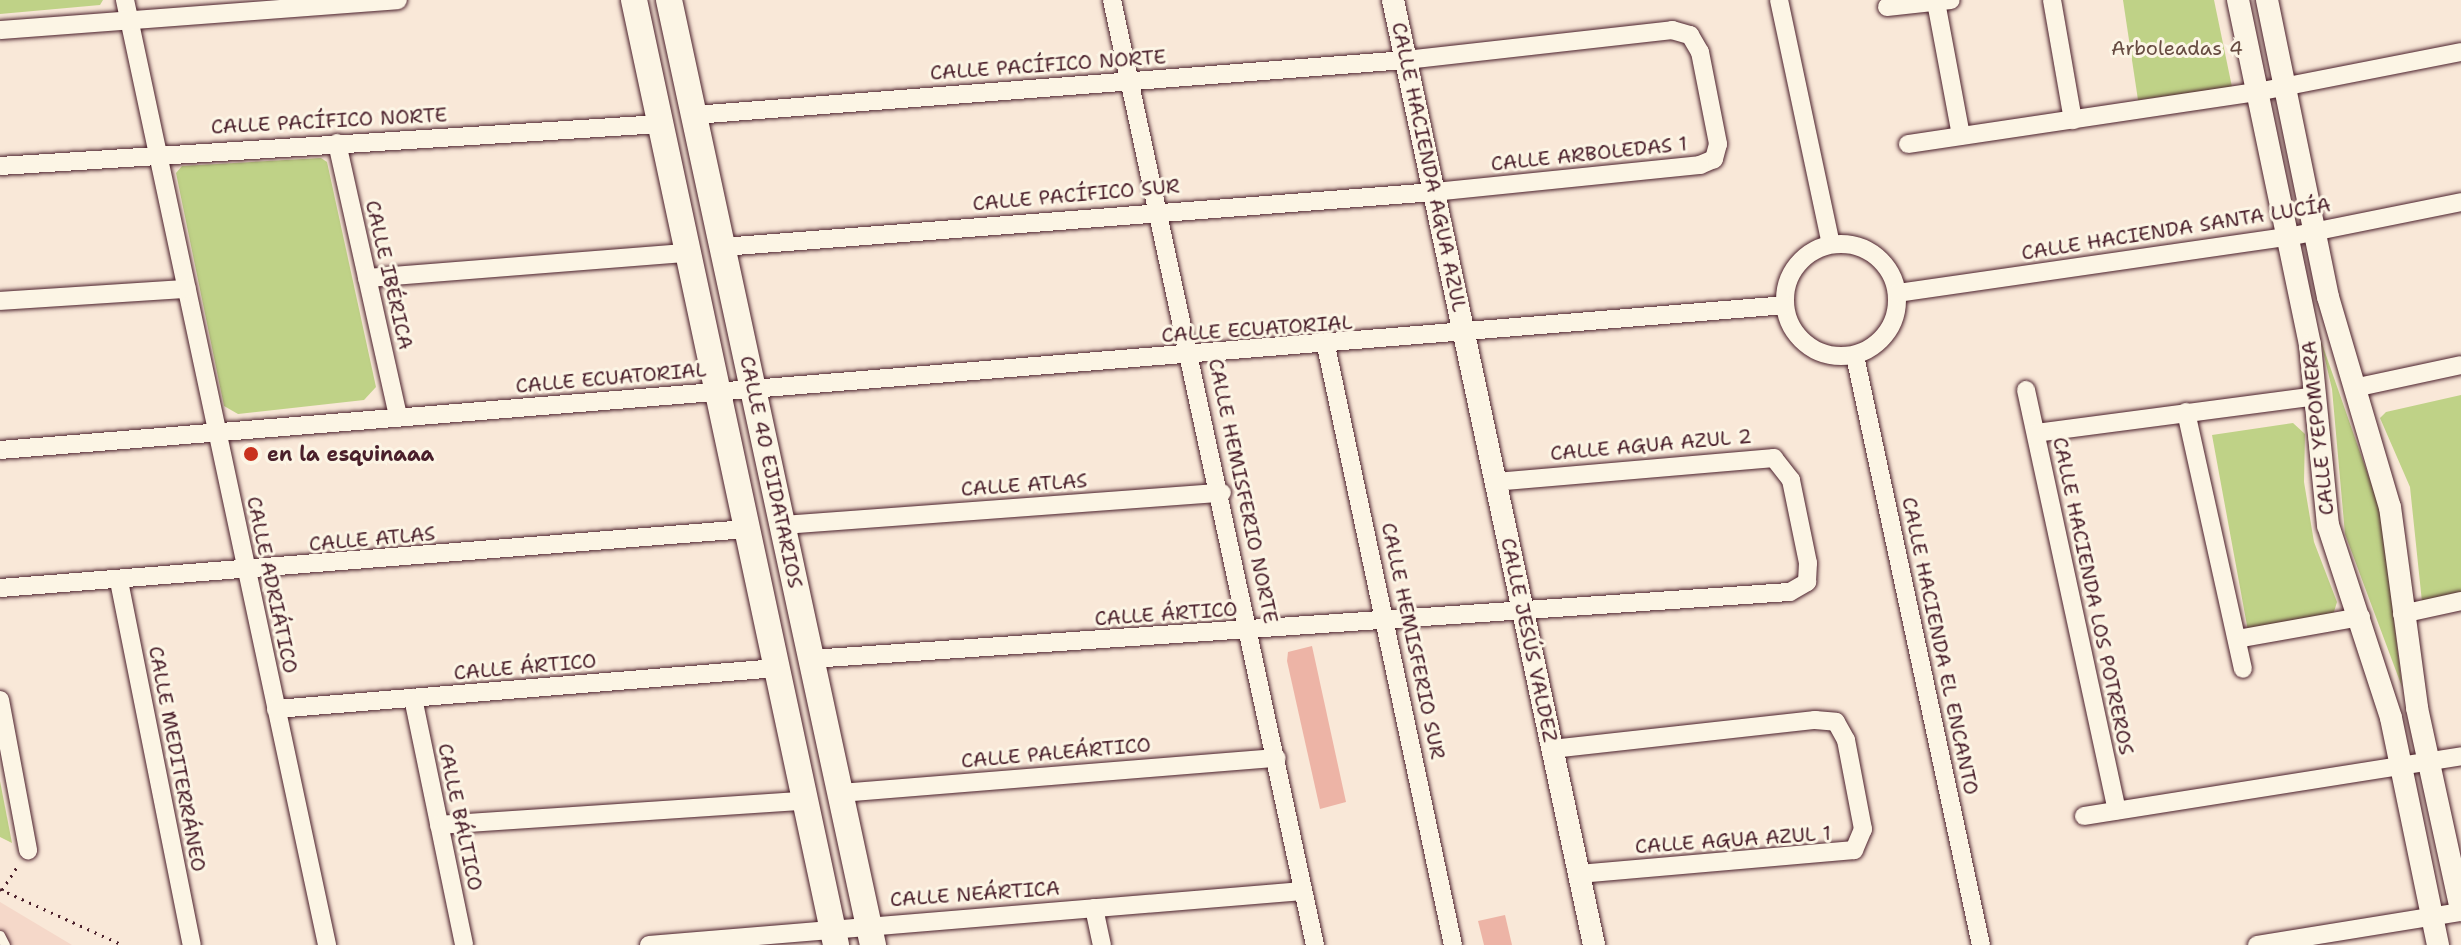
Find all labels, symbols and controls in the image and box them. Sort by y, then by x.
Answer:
street label: CALLE HACIENDA AGUA AZUL [1387,20,1471,314]
park label: Arboleadas 4 [2111,36,2243,60]
street label: CALLE PACÍFICO NORTE [929,45,1167,85]
street label: CALLE PACÍFICO NORTE [210,103,448,139]
street label: CALLE ARBOLEDAS 1 [1490,132,1688,176]
street label: CALLE PACÍFICO SUR [972,174,1180,216]
street label: CALLE HACIENDA SANTA LUCÍA [2020,193,2332,265]
street label: CALLE IBÉRICA [360,198,418,352]
street label: CALLE ECUATORIAL [1161,310,1353,348]
street label: CALLE YEPOMERA [2297,340,2339,516]
street label: CALLE 40 EJIDATARIOS [735,354,807,590]
street label: CALLE HEMISFERIO NORTE [1203,356,1283,626]
street label: CALLE ECUATORIAL [515,358,707,398]
street label: CALLE AGUA AZUL 2 [1549,424,1753,466]
street label: CALLE HACIENDA LOS POTREROS [2048,435,2138,757]
place label: en la esquinaaa [267,442,434,466]
marker: en la esquinaaa [242,445,260,463]
street label: CALLE ATLAS [960,469,1088,501]
street label: CALLE ADRIÁTICO [242,494,302,676]
street label: CALLE HACIENDA EL ENCANTO [1897,495,1983,797]
street label: CALLE HEMISFERIO SUR [1376,520,1450,762]
street label: CALLE ATLAS [308,522,436,556]
street label: CALLE JESÚS VALDEZ [1496,536,1562,744]
street label: CALLE ÁRTICO [1094,597,1238,631]
street label: CALLE MEDITERRÁNEO [143,644,211,874]
street label: CALLE ÁRTICO [453,649,597,685]
street label: CALLE PALEÁRTICO [960,733,1152,773]
street label: CALLE BÁLTICO [433,741,487,893]
street label: CALLE AGUA AZUL 1 [1634,821,1832,859]
street label: CALLE NEÁRTICA [889,876,1061,912]

